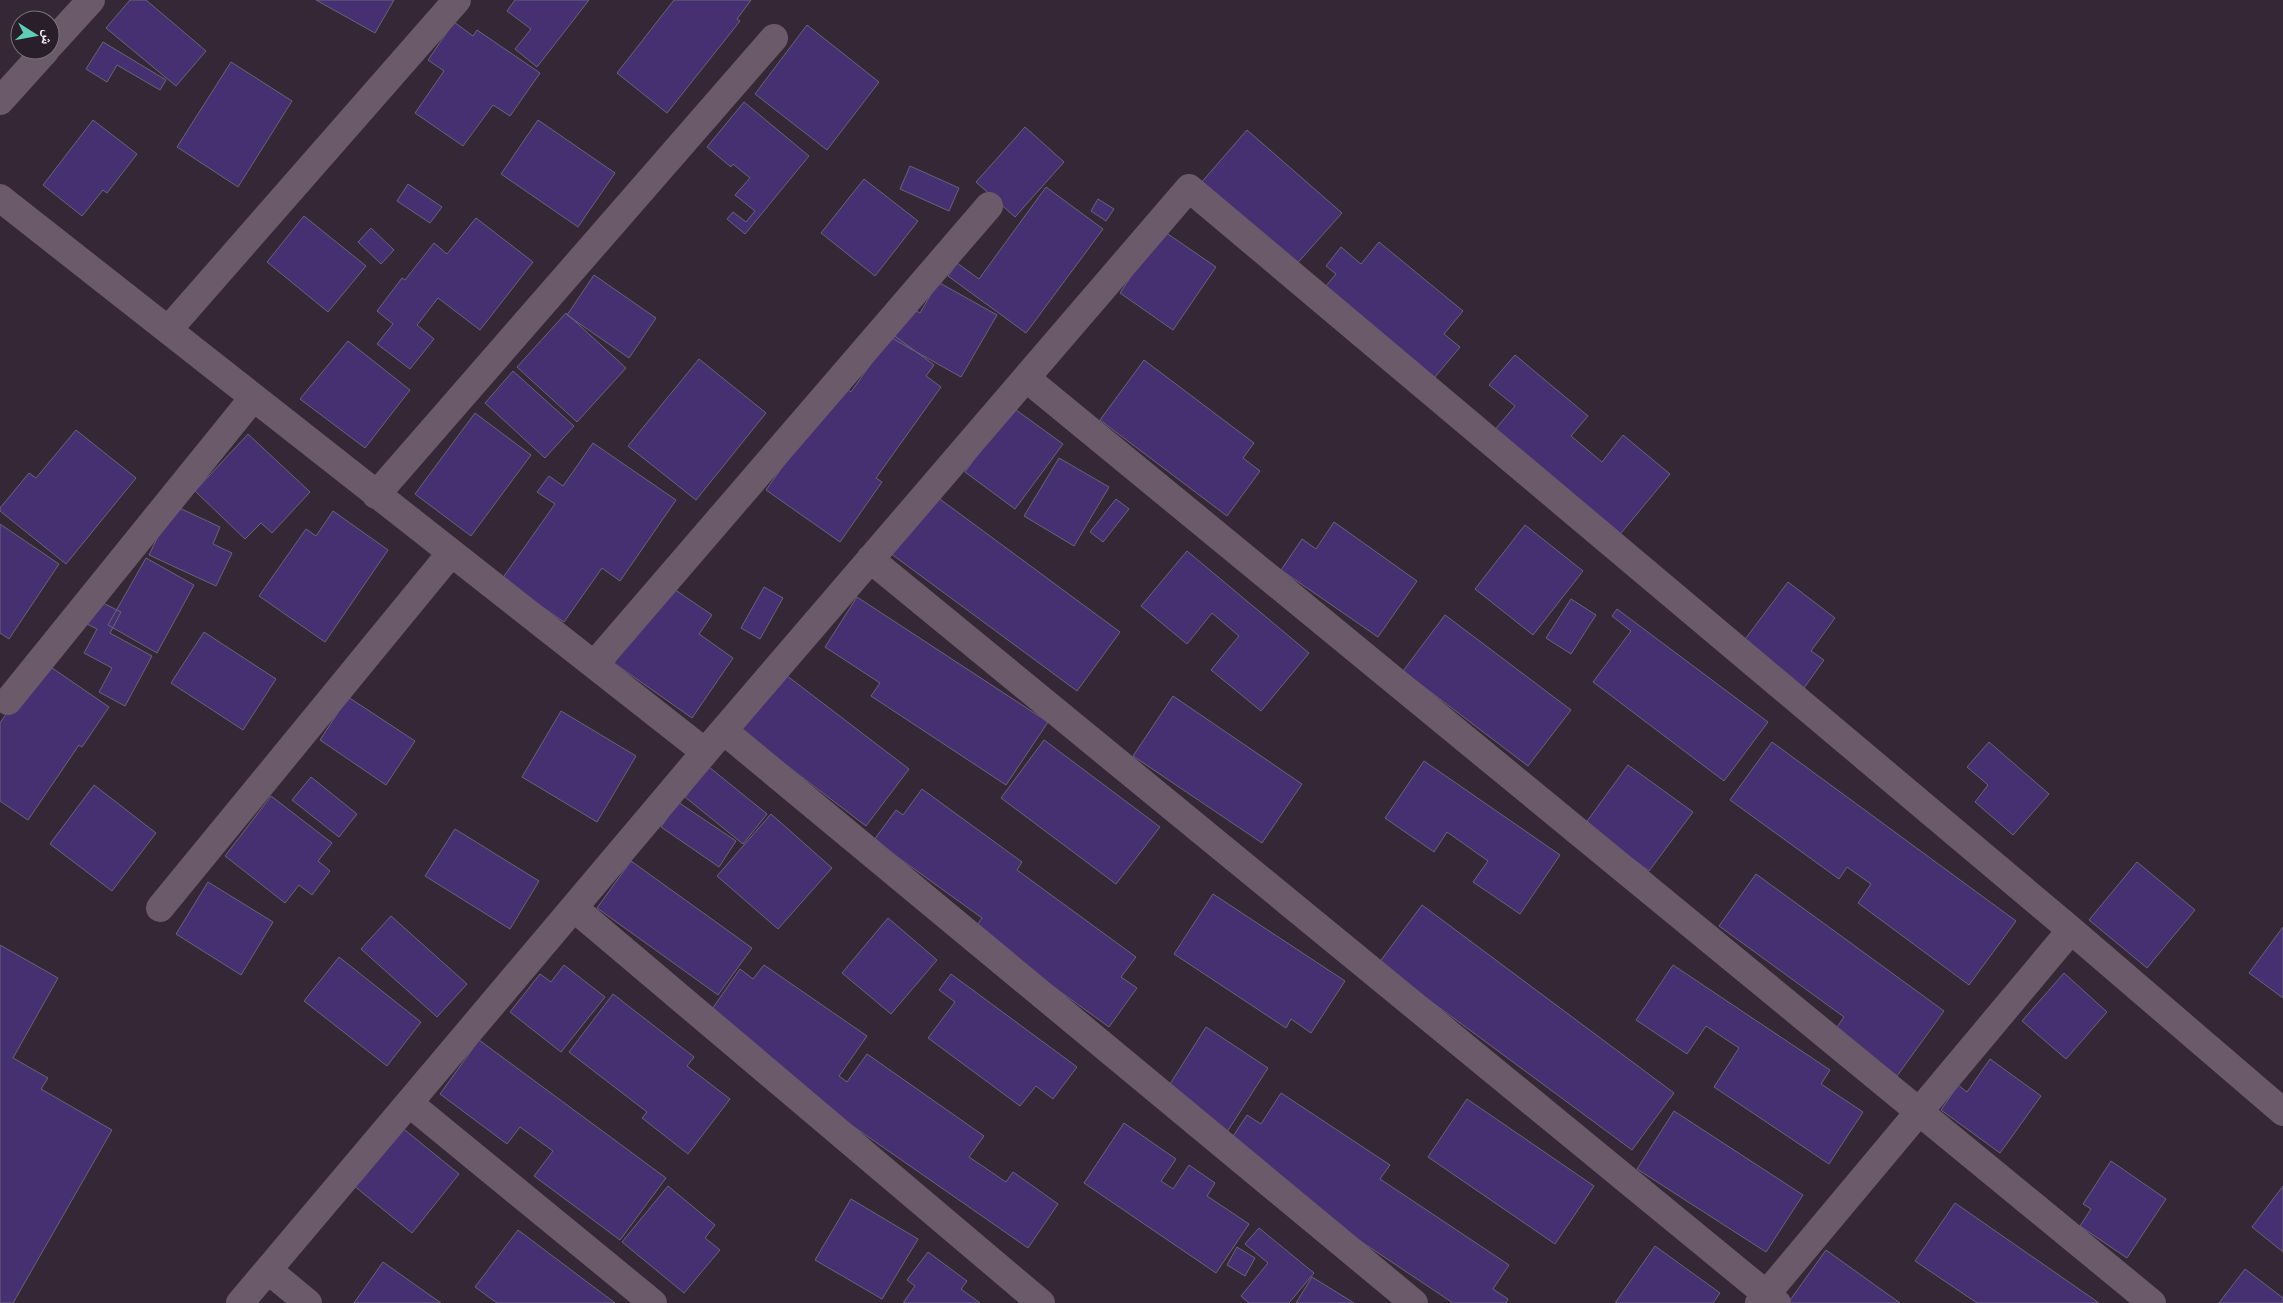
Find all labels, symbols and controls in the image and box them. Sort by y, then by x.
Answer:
north arrow [10,10,60,60]
text: ش [37,28,55,46]

